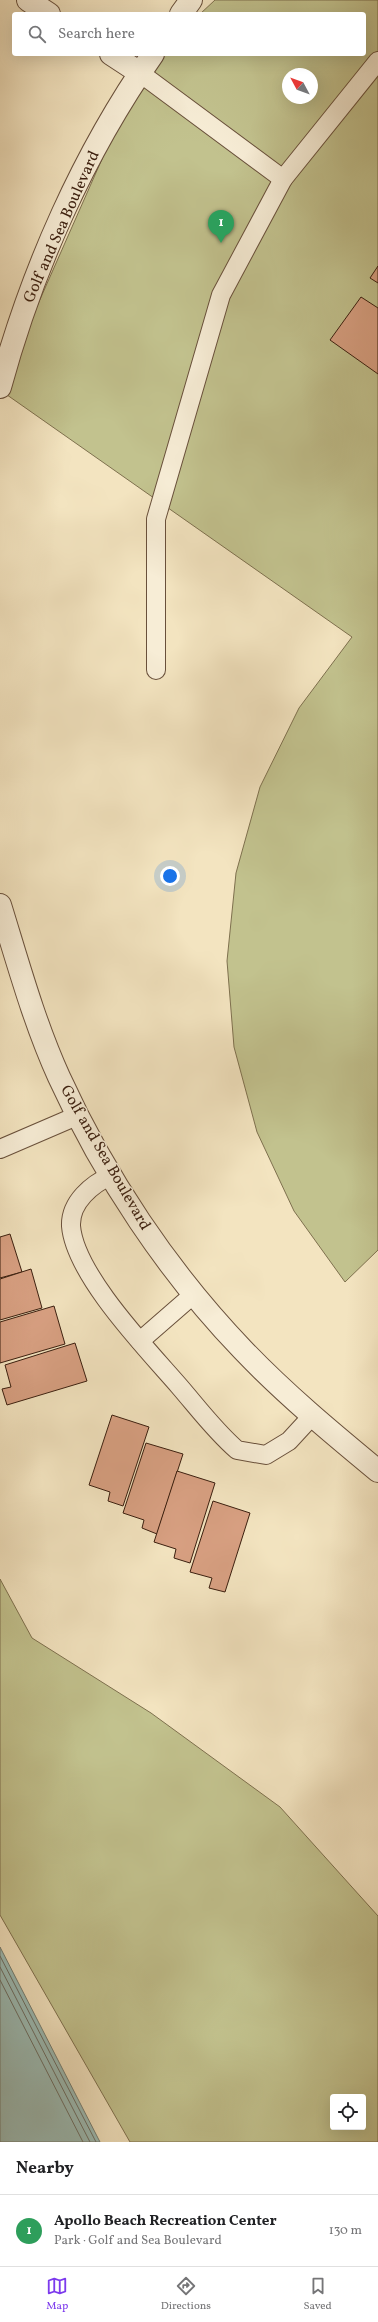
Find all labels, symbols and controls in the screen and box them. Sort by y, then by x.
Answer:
search box [12,12,366,56]
icon: search [26,23,48,45]
text: Search here [58,24,135,45]
north arrow [282,68,318,104]
street label: Golf and Sea Boulevard [19,147,105,307]
pin: 1 [208,210,234,243]
your location [160,866,180,886]
street label: Golf and Sea Boulevard [54,1081,156,1235]
map controls [330,2094,366,2130]
button: locate [330,2094,366,2130]
text: Nearby [16,2157,74,2180]
text: Apollo Beach Recreation Center [54,2211,277,2232]
text: 1 [26,2222,32,2240]
text: 130 m [329,2222,362,2240]
text: Park · Golf and Sea Boulevard [54,2232,222,2250]
tab: Map [46,2275,68,2314]
tab: Directions [161,2275,211,2314]
tab: Saved [303,2275,332,2314]

